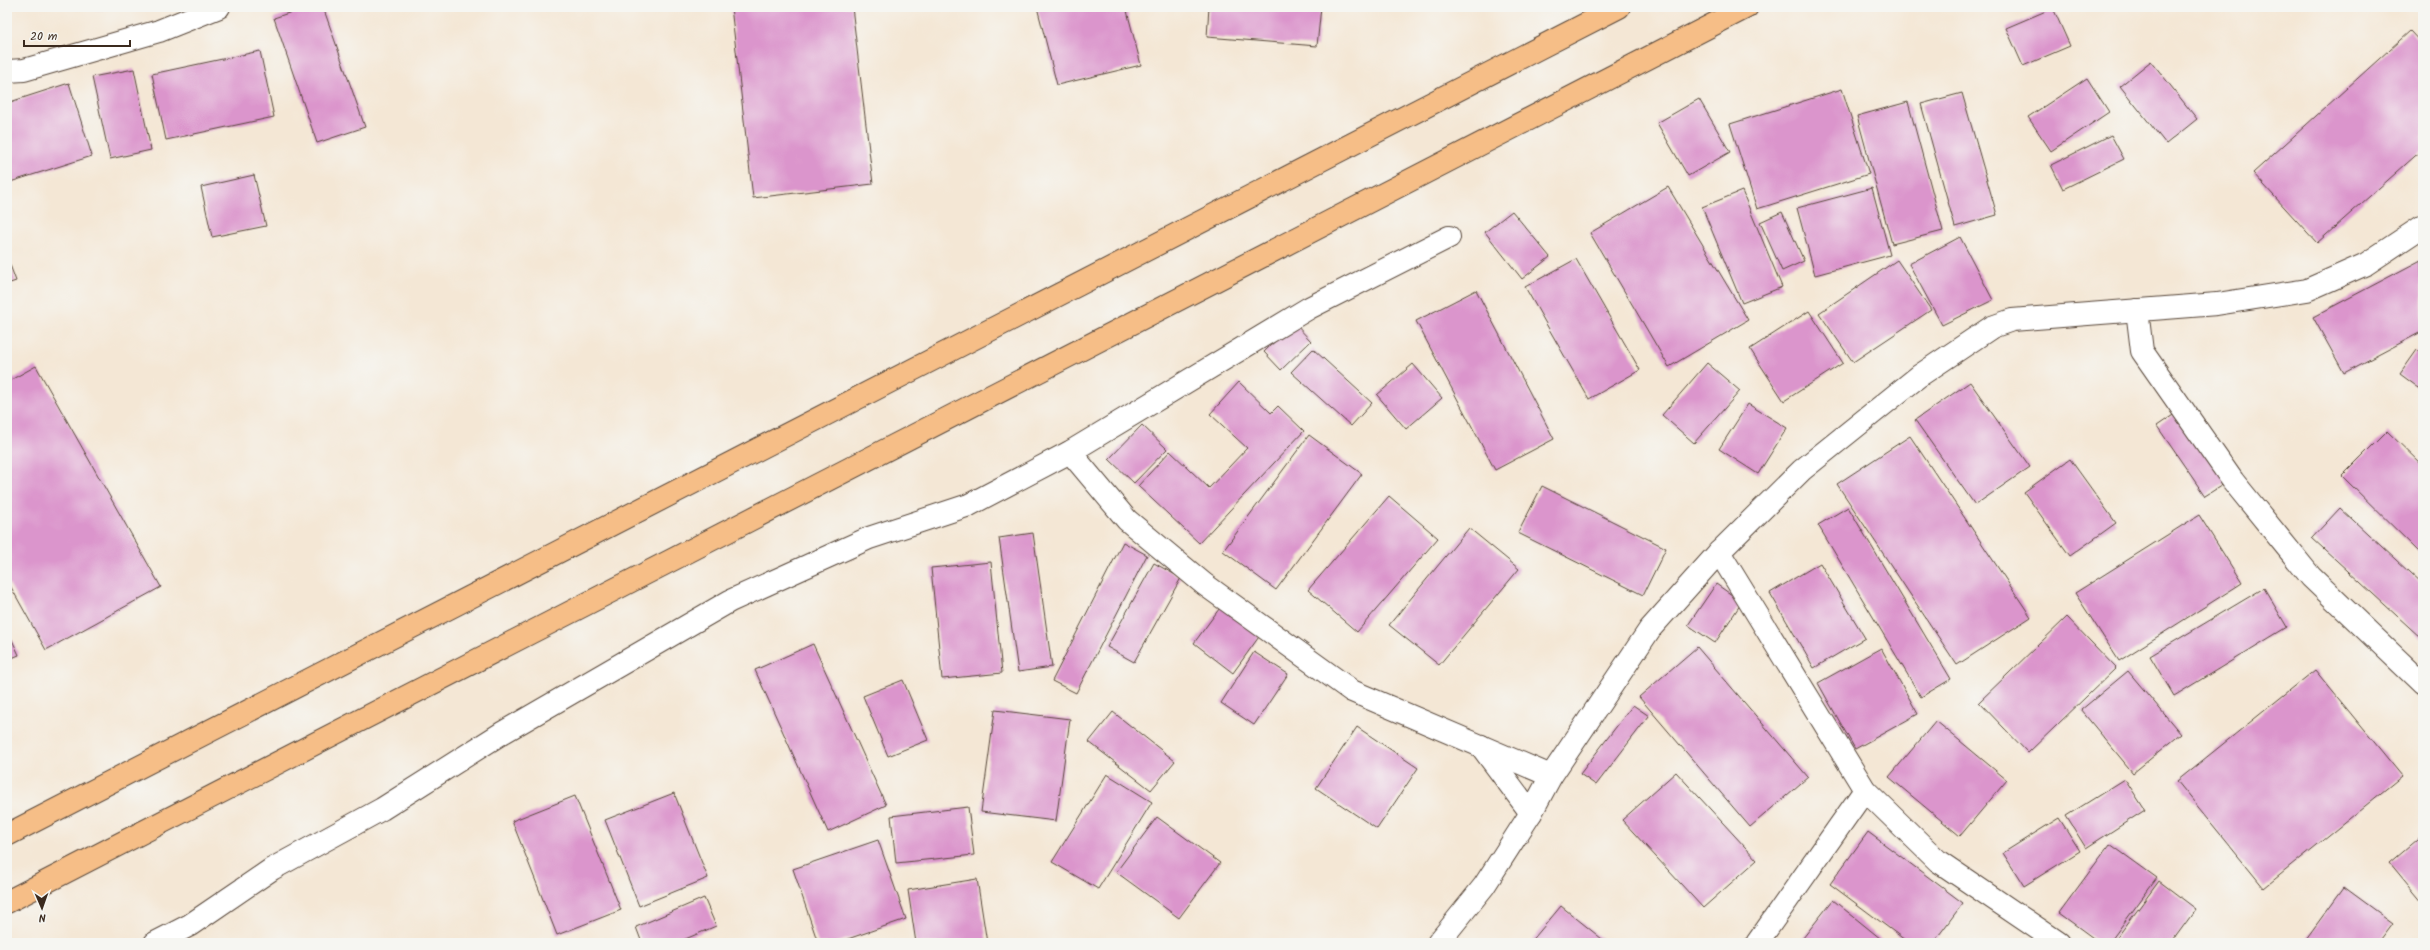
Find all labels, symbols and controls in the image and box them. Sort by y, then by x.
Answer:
scale bar [24,22,130,48]
text: 20 m [30,27,58,46]
north arrow [22,888,62,928]
text: N [38,908,46,926]

